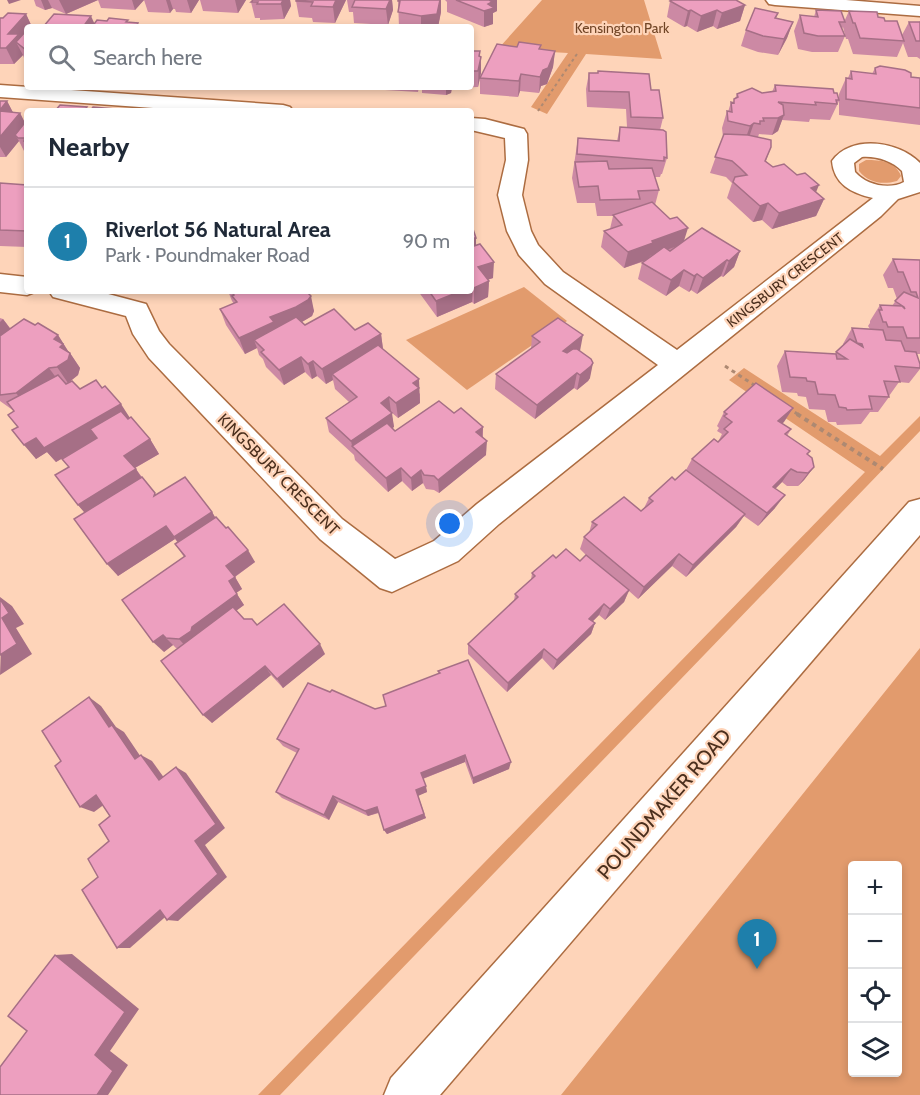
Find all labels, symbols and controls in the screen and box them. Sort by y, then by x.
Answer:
park label: Kensington Park [575,19,670,37]
search box [24,24,474,90]
icon: search [45,41,78,74]
text: Search here [93,44,202,71]
text: Nearby [48,131,129,163]
text: Riverlot 56 Natural Area [105,216,331,243]
street label: KINGSBURY CRESCENT [723,228,848,331]
text: 1 [64,229,71,253]
text: 90 m [403,229,450,253]
text: Park · Poundmaker Road [105,243,310,267]
street label: KINGSBURY CRESCENT [214,410,344,539]
your location [435,509,464,538]
street label: POUNDMAKER ROAD [592,724,736,884]
map controls [848,861,902,1077]
button: + [848,861,902,915]
button: − [848,915,902,969]
pin: 1 [738,920,777,969]
button: locate [848,969,902,1023]
button: layers [848,1023,902,1077]

